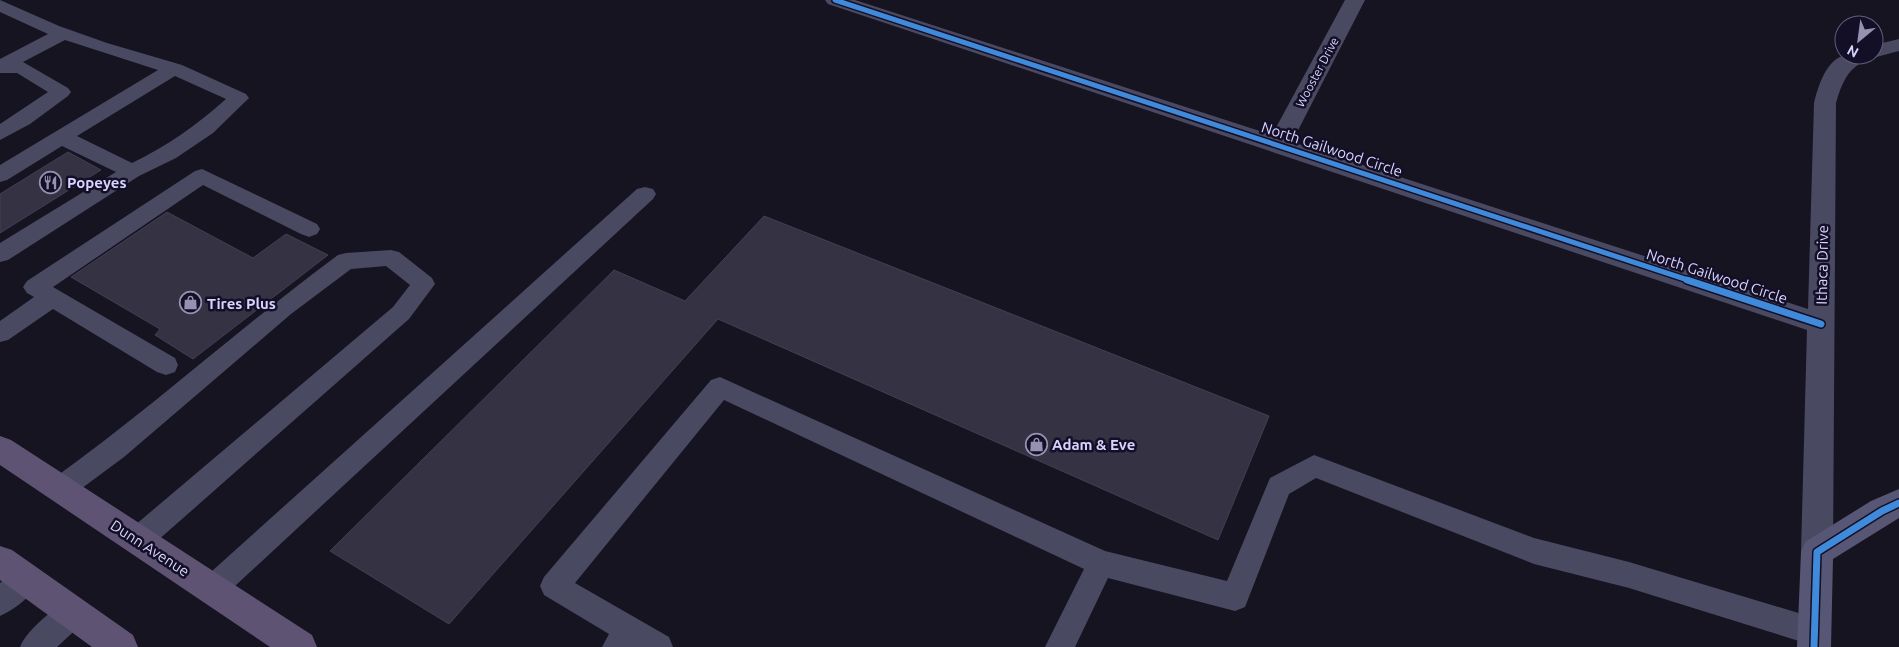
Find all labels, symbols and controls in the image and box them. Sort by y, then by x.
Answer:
north arrow [1834,15,1884,65]
street label: Wooster Drive [1293,35,1341,109]
text: N [1844,42,1861,61]
street label: North Gailwood Circle [1259,118,1405,180]
restaurant icon: Popeyes [39,170,63,194]
place label: Popeyes [67,174,126,191]
street label: Ithaca Drive [1813,225,1831,305]
street label: North Gailwood Circle [1644,245,1790,307]
shop icon: Tires Plus [179,291,203,315]
place label: Tires Plus [207,295,276,312]
shop icon: Adam & Eve [1024,432,1048,456]
place label: Adam & Eve [1052,436,1135,453]
street label: Dunn Avenue [108,516,192,580]

